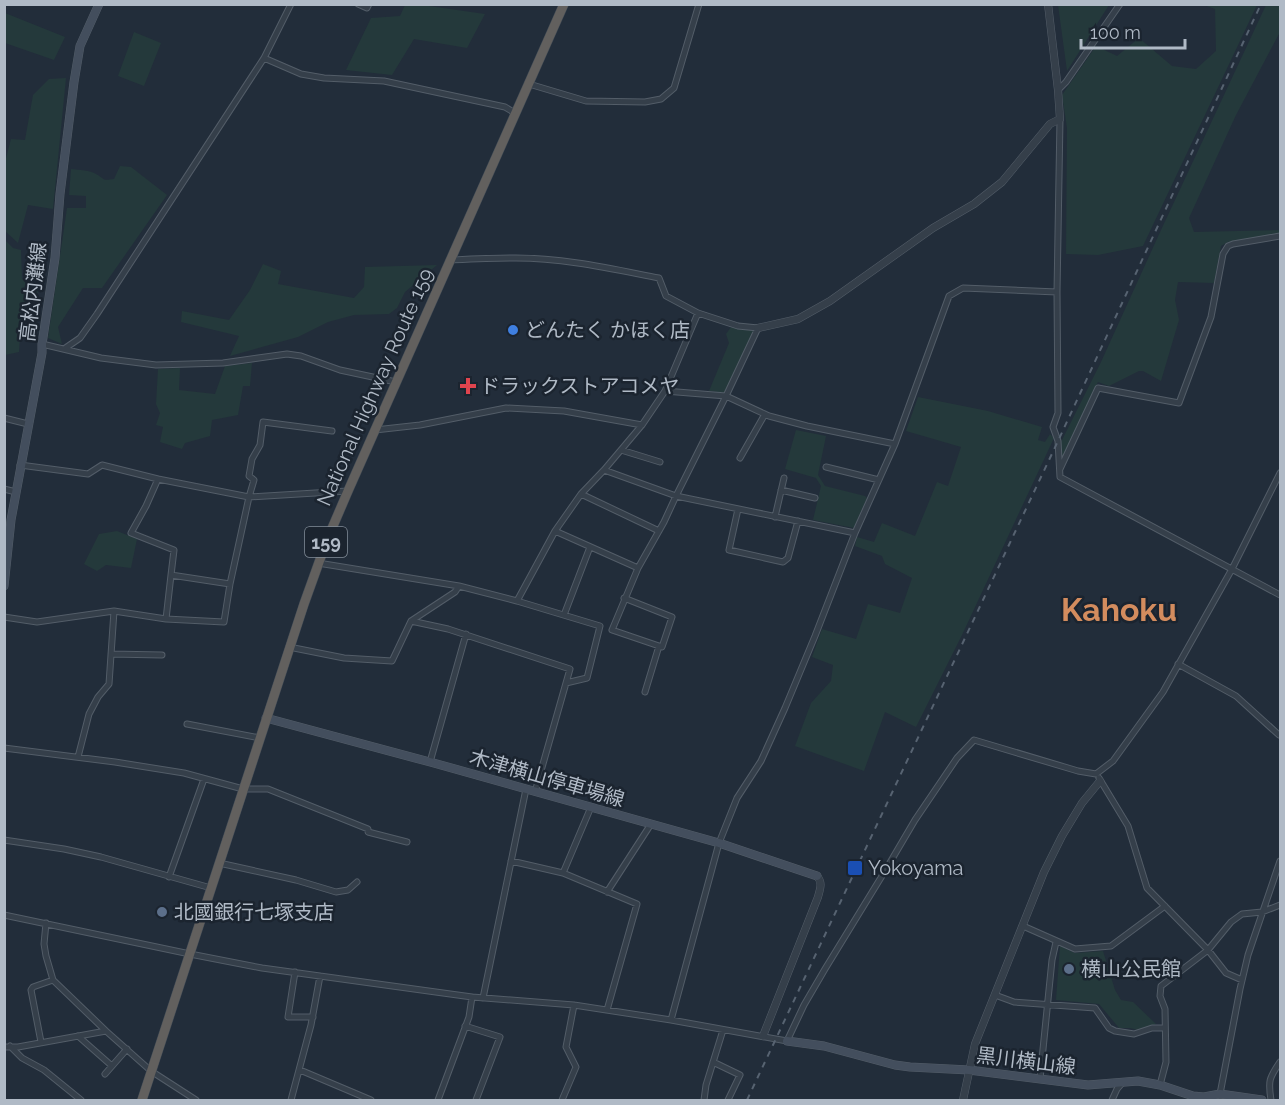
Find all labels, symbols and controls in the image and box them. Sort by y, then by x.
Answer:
scale bar [1081,12,1184,50]
text: 100 m [1090,22,1141,43]
street label: 高松内灘線 [15,241,51,343]
street label: National Highway Route 159 [312,264,438,510]
place label: どんたく かほく店 [525,318,690,342]
marker: どんたく かほく店 [506,323,520,337]
place label: ドラックストアコメヤ [480,374,679,398]
marker: ドラックストアコメヤ [461,379,475,393]
road number: 159 [305,527,347,557]
district label: Kahoku [1061,591,1177,628]
street label: 木津横山停車場線 [467,744,627,812]
place label: Yokoyama [868,856,963,880]
marker: Yokoyama [846,859,864,877]
place label: 北國銀行七塚支店 [174,900,334,924]
marker: 北國銀行七塚支店 [155,905,169,919]
place label: 横山公民館 [1081,957,1181,981]
marker: 横山公民館 [1062,962,1076,976]
street label: 黒川横山線 [975,1043,1077,1079]

